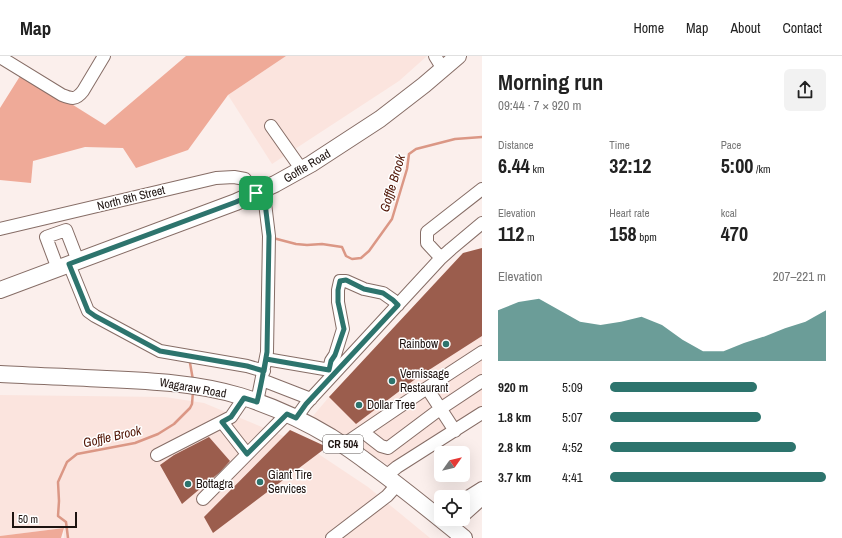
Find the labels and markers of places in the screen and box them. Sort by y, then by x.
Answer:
pin [239,176,273,210]
place label: Rainbow [399,336,439,352]
marker: Rainbow [441,339,451,349]
place label: Vernissage Restaurant [400,366,449,396]
marker: Vernissage Restaurant [387,376,397,386]
place label: Dollar Tree [367,397,415,413]
marker: Dollar Tree [354,400,364,410]
place label: Giant Tire Services [268,467,312,497]
place label: Bottagra [196,476,234,492]
marker: Giant Tire Services [255,477,265,487]
marker: Bottagra [183,479,193,489]

